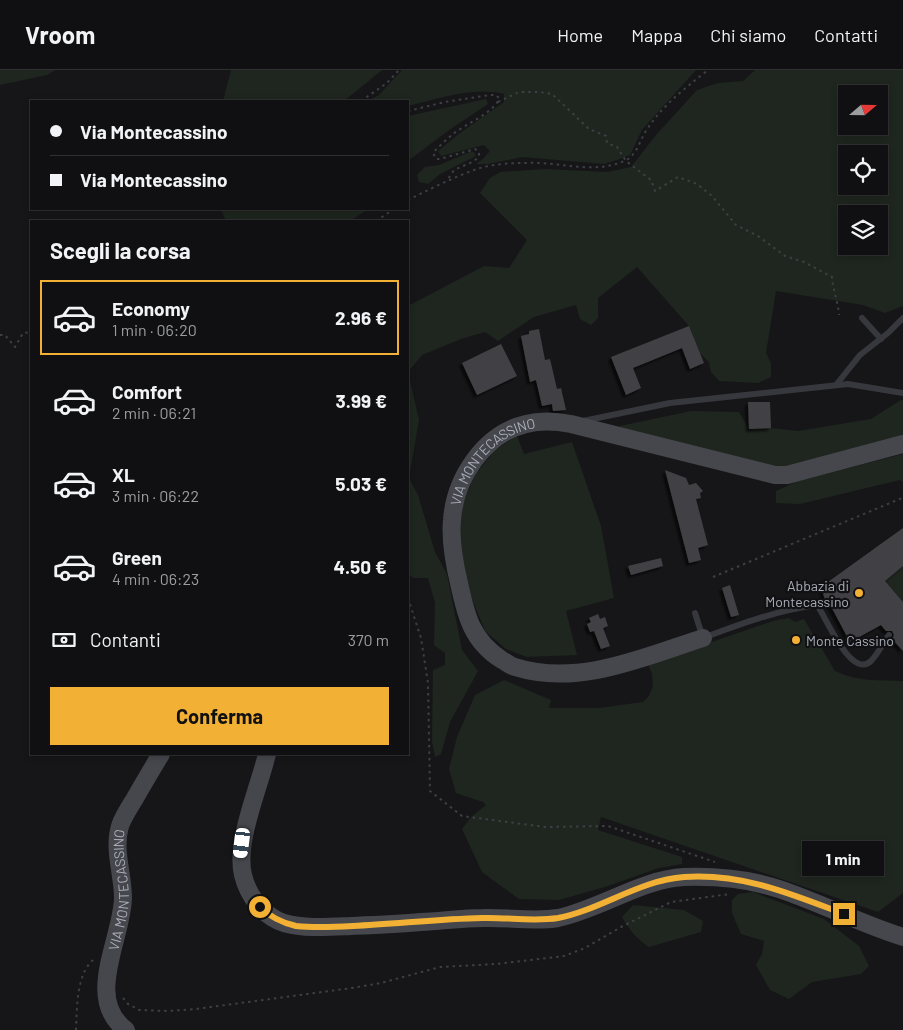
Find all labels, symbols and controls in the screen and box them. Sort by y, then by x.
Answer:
text: Vroom [25,20,95,49]
text: Home [557,24,603,46]
text: Mappa [631,24,682,46]
text: Chi siamo [710,24,786,46]
text: Contatti [814,24,878,46]
north arrow [838,85,888,135]
map controls [838,85,888,255]
text: Via Montecassino [80,120,227,143]
button: locate [838,145,888,195]
text: Via Montecassino [80,168,227,191]
button: layers [838,205,888,255]
text: Scegli la corsa [50,237,191,263]
icon: car [52,295,97,340]
text: Economy [112,297,190,320]
text: 2.96 € [335,306,387,329]
text: 1 min · 06:20 [112,320,197,339]
icon: car [52,378,97,423]
text: Comfort [112,380,182,403]
text: 3.99 € [336,389,387,412]
text: 2 min · 06:21 [112,403,196,422]
street label: VIA MONTECASSINO [446,414,536,507]
icon: car [52,461,97,506]
text: XL [112,463,135,486]
text: 5.03 € [335,472,387,495]
text: 3 min · 06:22 [112,486,199,505]
icon: car [52,544,97,589]
text: Green [112,546,162,569]
text: 4.50 € [333,555,387,578]
text: 4 min · 06:23 [112,569,199,588]
place label: Abbazia di Montecassino [765,577,849,610]
marker: Abbazia di Montecassino [853,587,865,599]
icon: cash [50,626,78,654]
text: Contanti [90,628,161,651]
text: 370 m [348,630,389,649]
place label: Monte Cassino [806,632,894,649]
marker: Monte Cassino [790,634,802,646]
button: Conferma [50,687,389,745]
car [232,827,251,859]
street label: VIA MONTECASSINO [104,828,132,952]
callout: 1 min [803,842,885,876]
text: 1 min [825,849,861,868]
route start [249,896,271,918]
route end [833,903,855,925]

